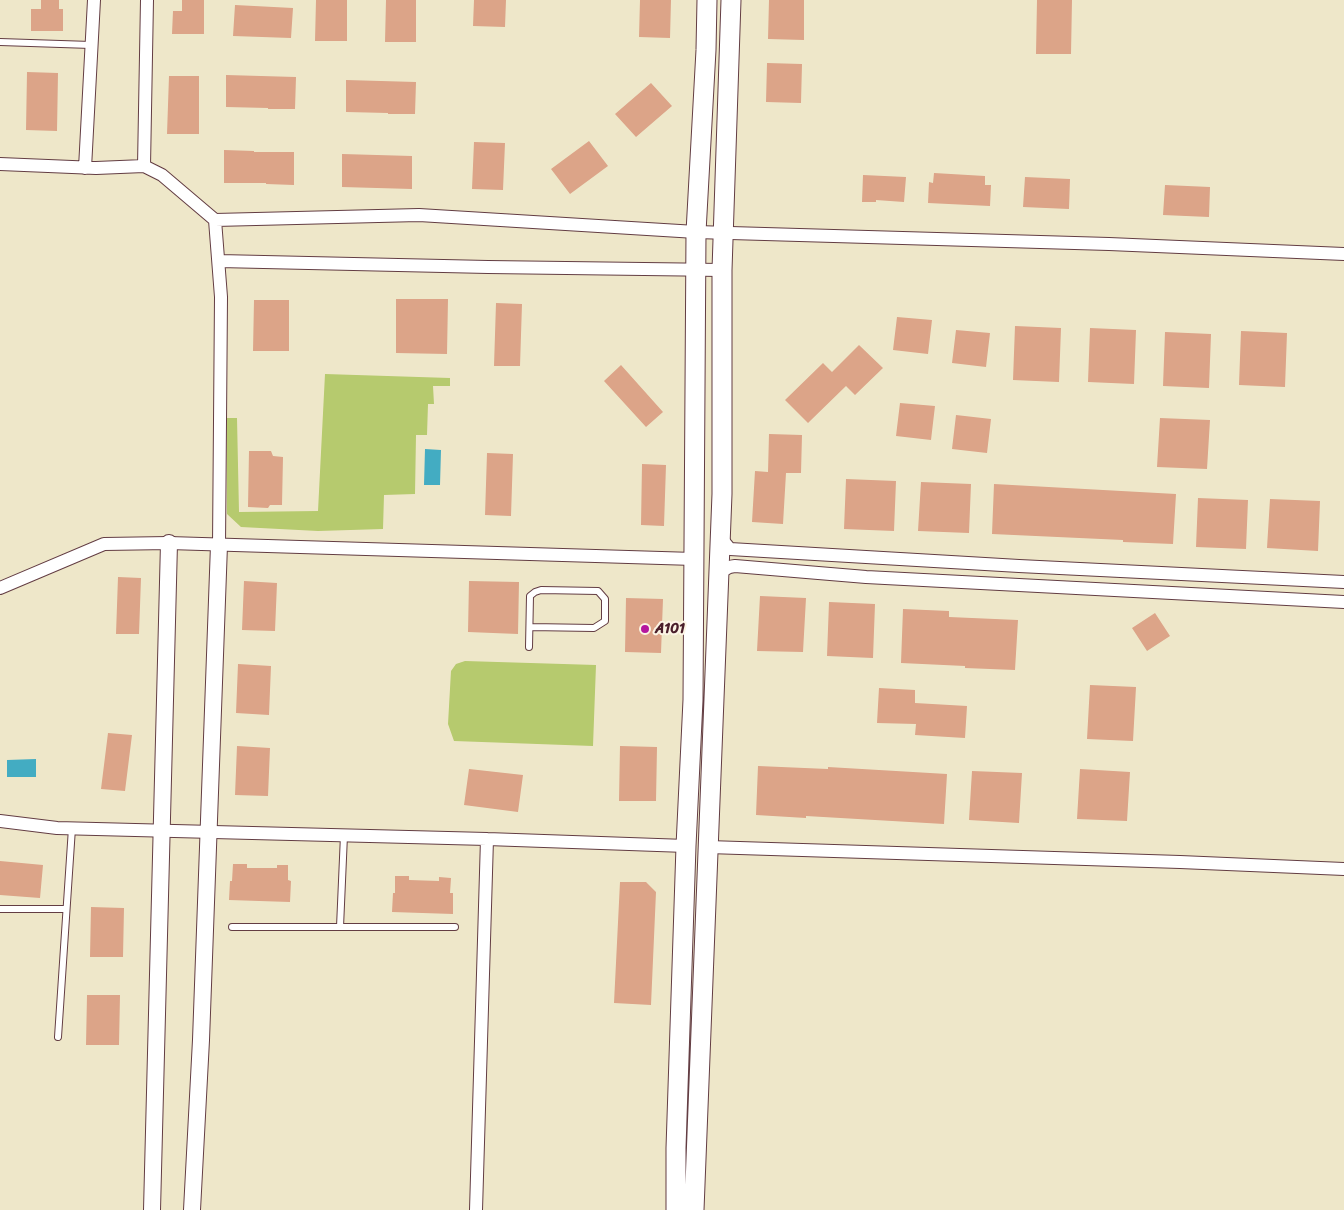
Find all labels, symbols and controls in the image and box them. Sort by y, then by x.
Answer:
place label: A101 [655,621,685,637]
marker: A101 [639,623,651,635]

